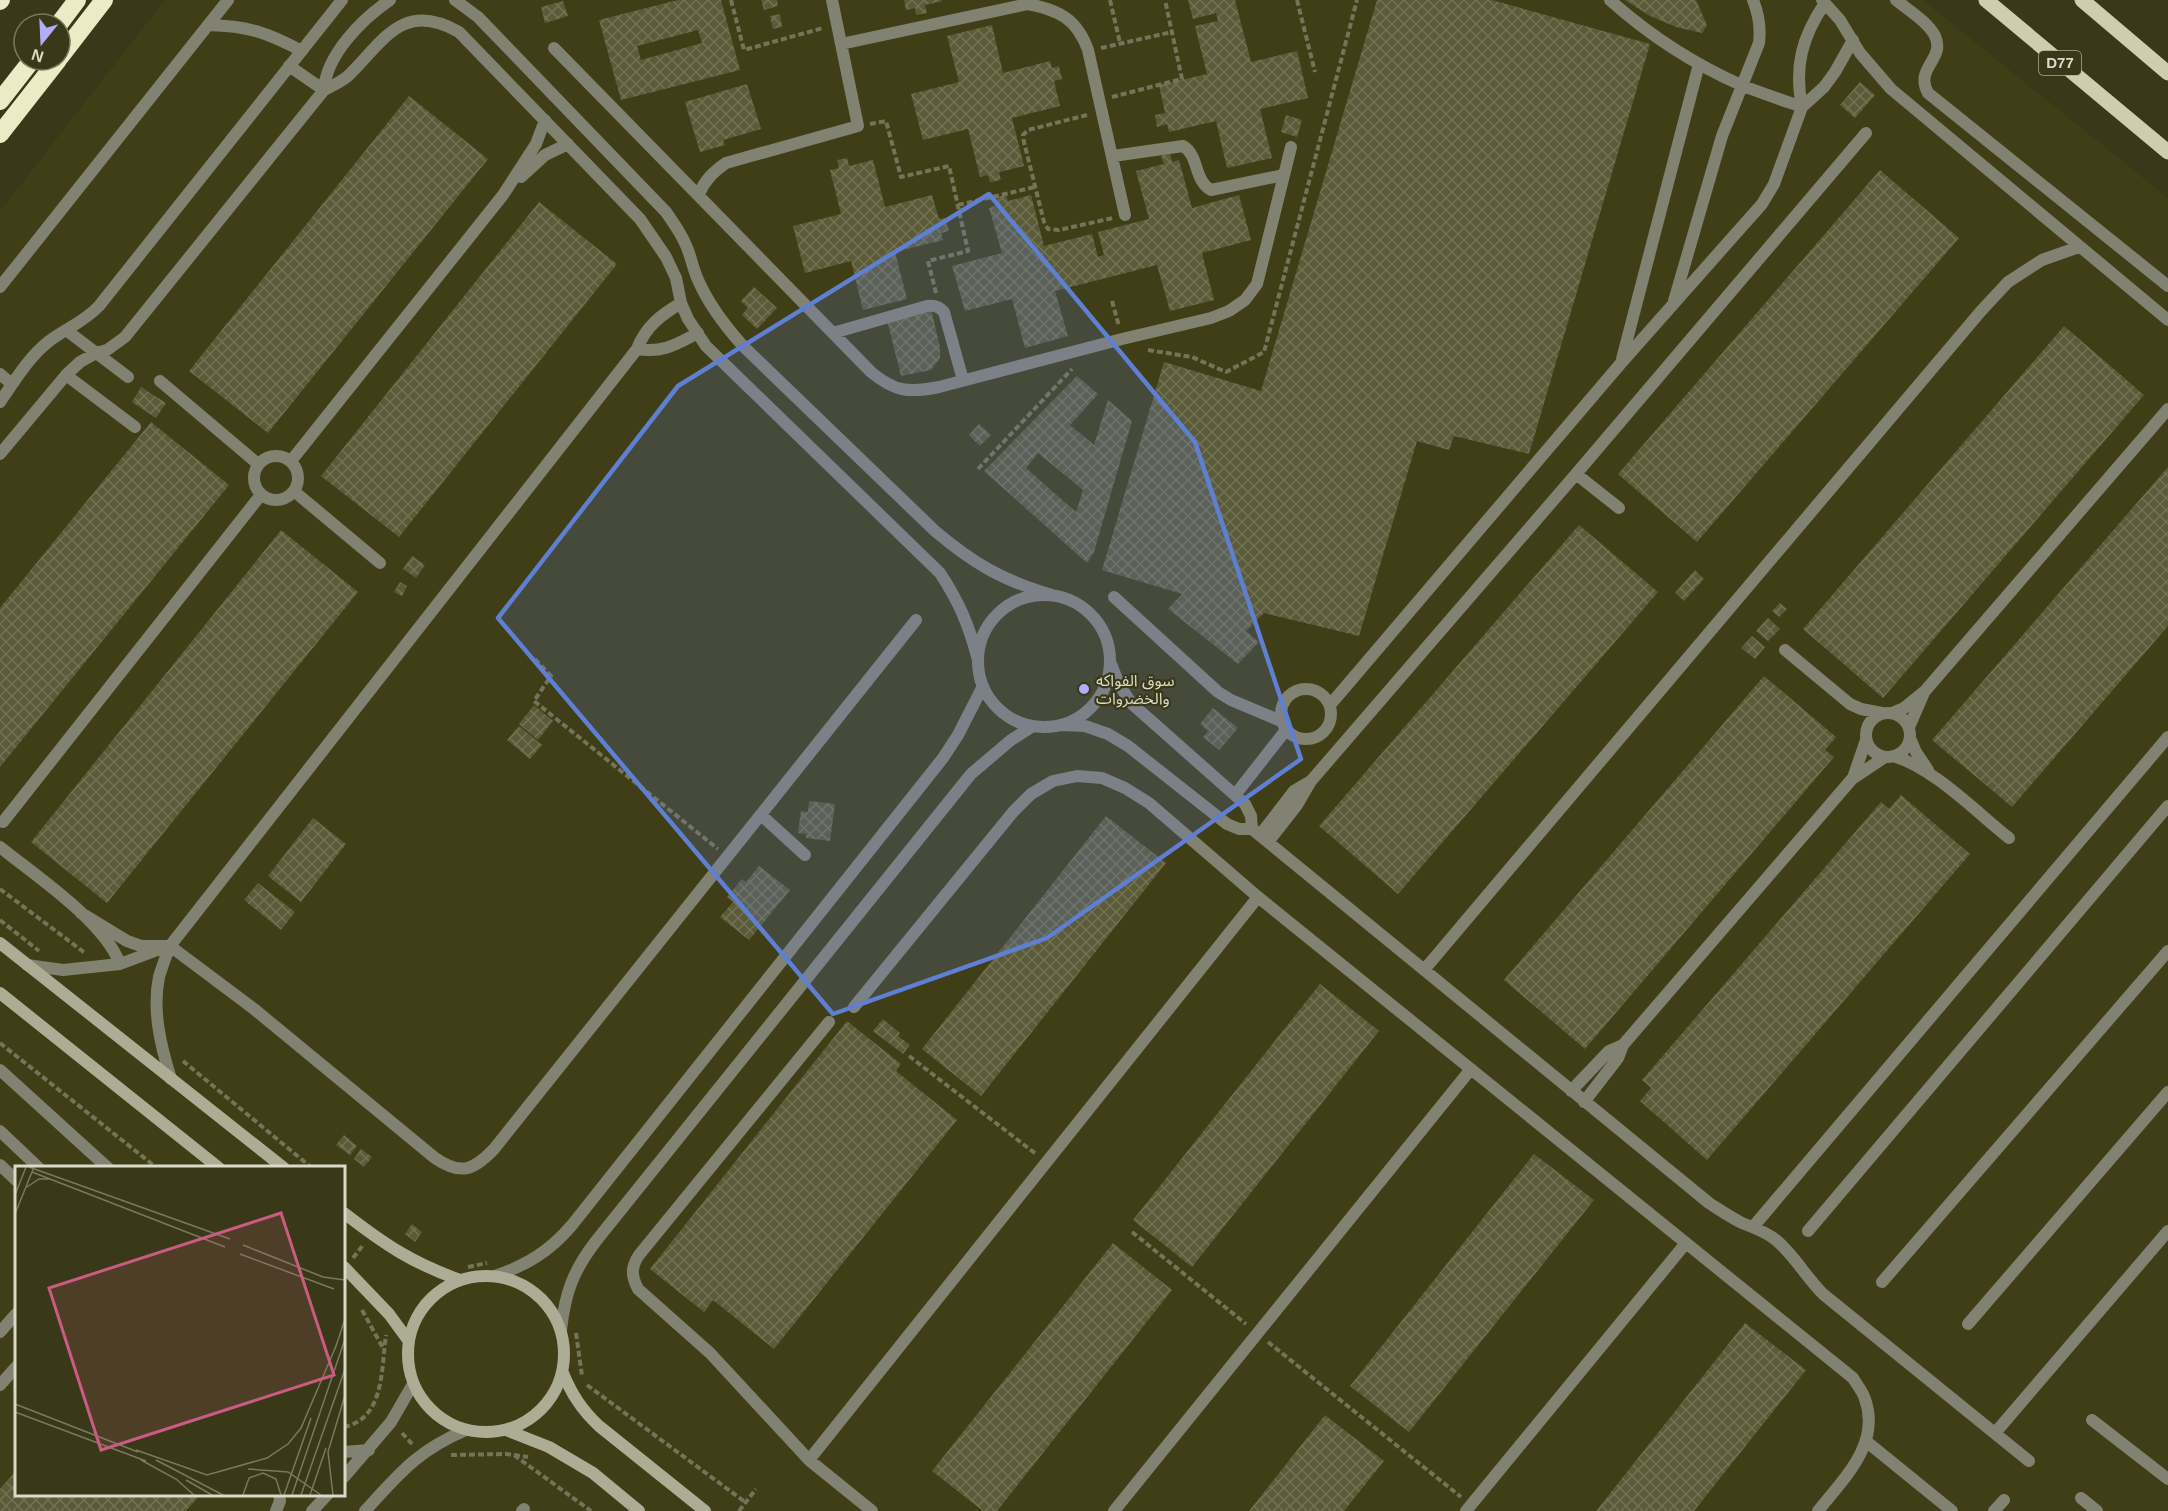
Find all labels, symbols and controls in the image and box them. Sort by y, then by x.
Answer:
north arrow [12,12,72,72]
text: N [29,46,46,66]
road number: D77 [2039,51,2081,75]
place label: سوق الفواكه والخضروات [1096,672,1175,708]
marker: سوق الفواكه والخضروات [1077,682,1091,696]
inset map [15,1166,345,1496]

